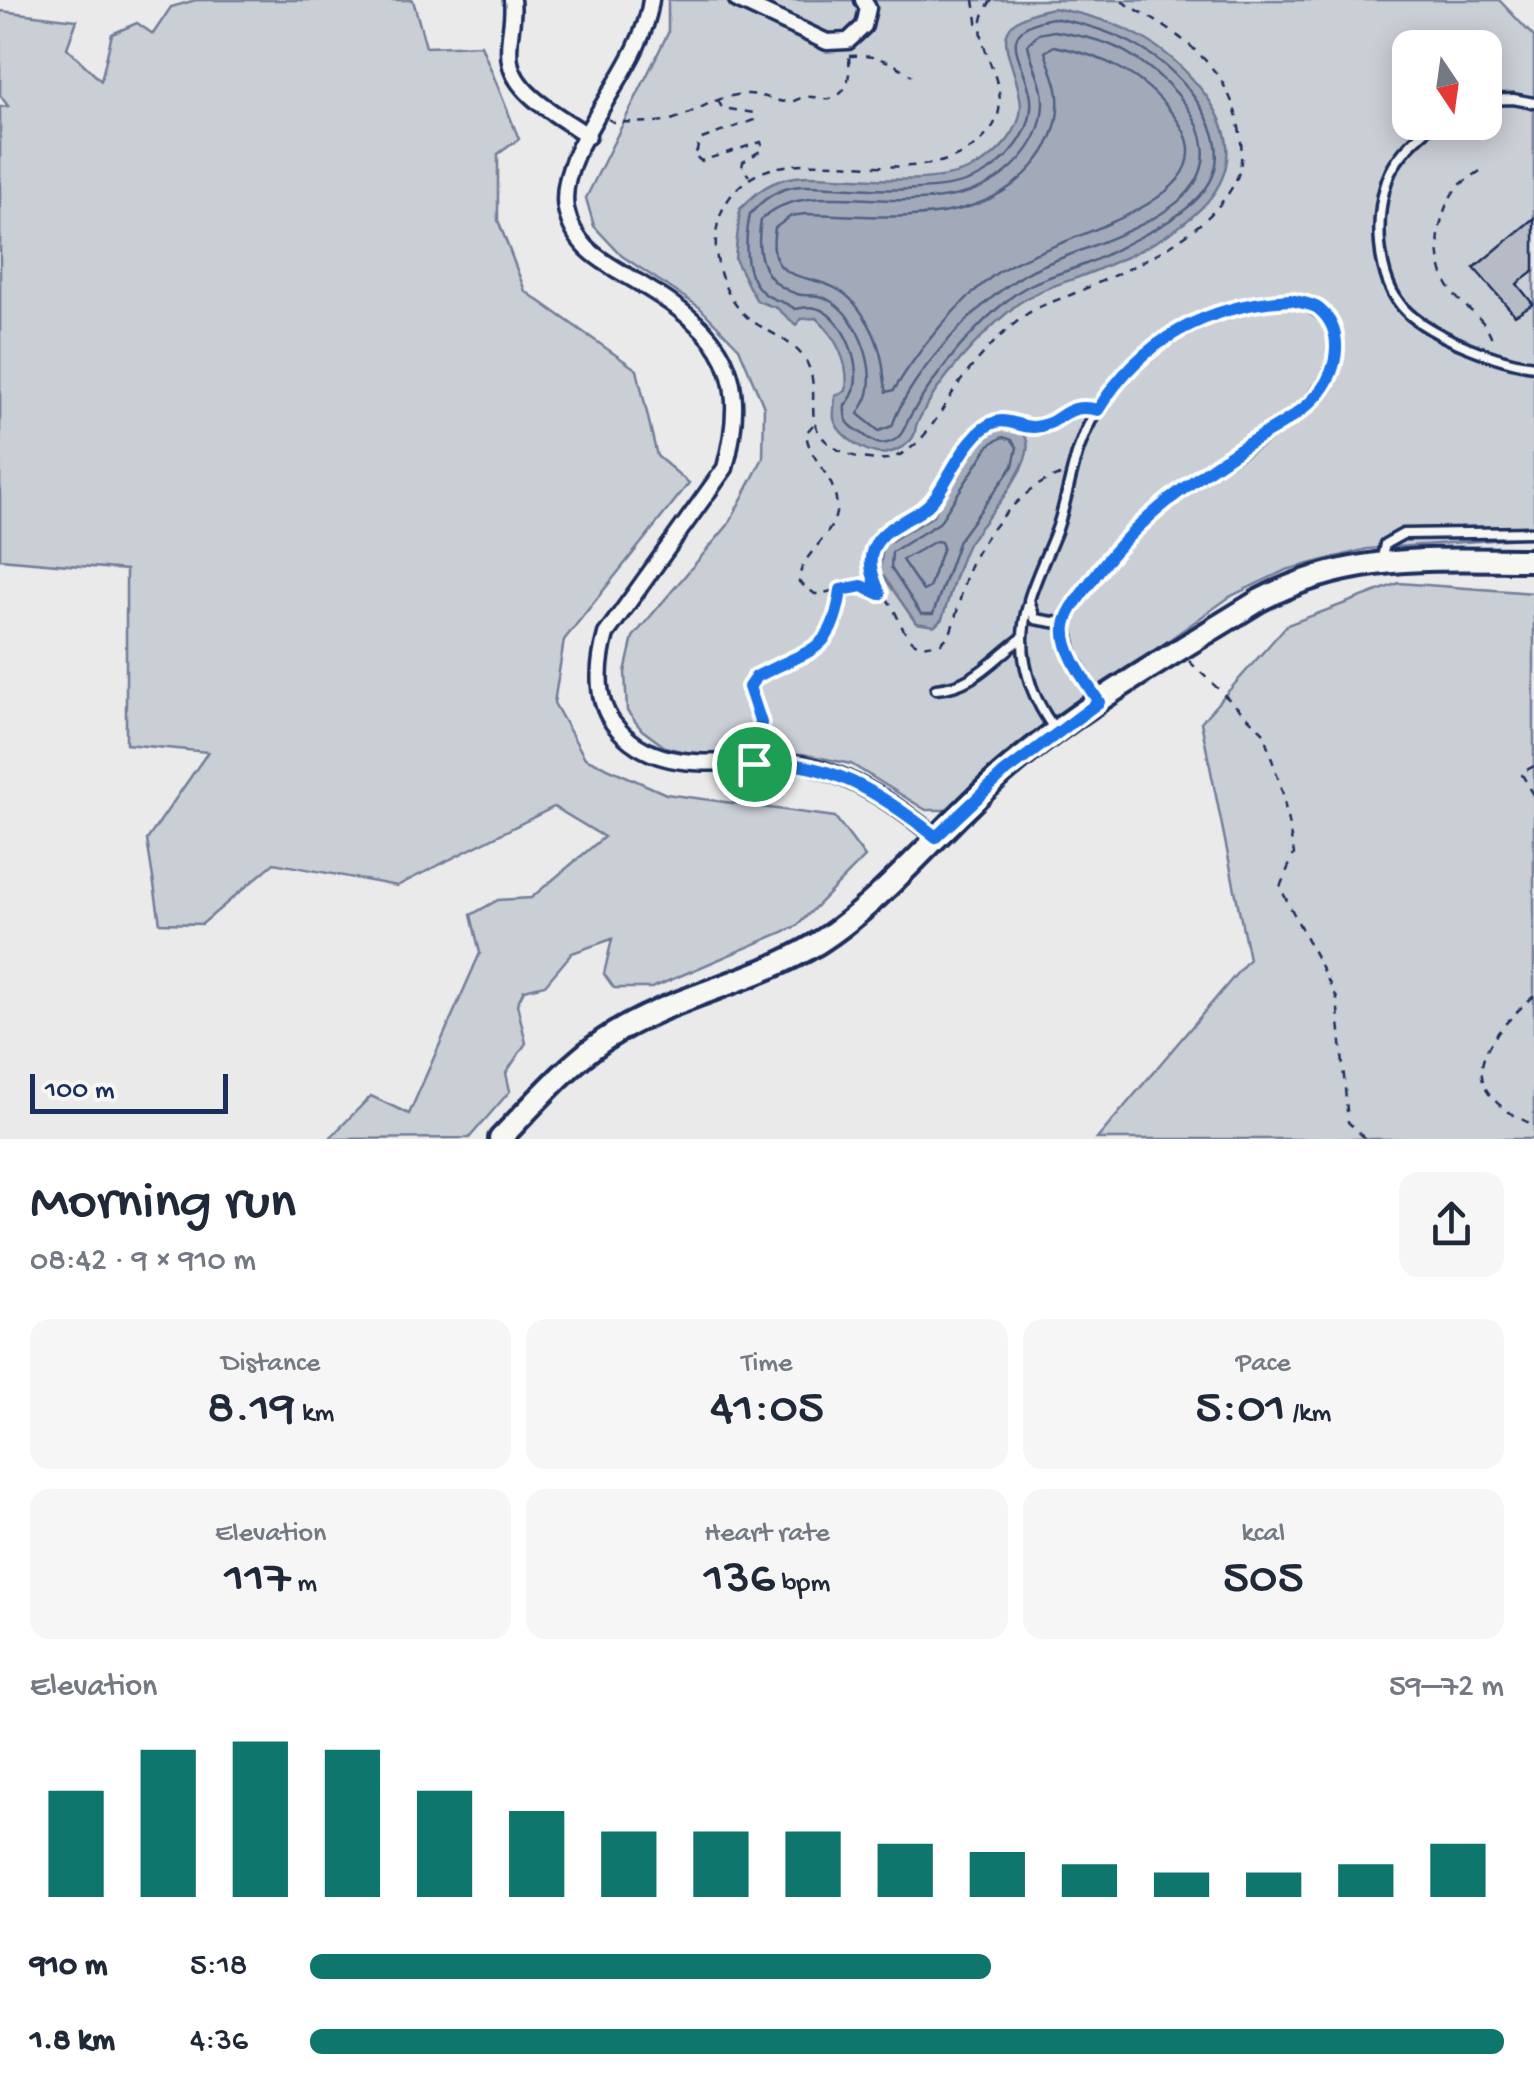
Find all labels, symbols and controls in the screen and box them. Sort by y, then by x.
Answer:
north arrow [1392,30,1502,140]
map controls [1392,30,1502,140]
pin [712,722,797,807]
icon: arrive [727,737,782,792]
scale bar [30,1069,228,1114]
text: 100 m [45,1075,115,1108]
button: share [1399,1172,1504,1277]
text: Morning run [30,1173,296,1237]
text: 08:42 · 9 × 910 m [30,1243,256,1281]
text: Distance [221,1348,320,1381]
text: Time [741,1348,793,1381]
text: Pace [1236,1348,1291,1381]
text: 8.19 [207,1381,295,1440]
text: 41:05 [710,1381,824,1440]
text: 5:01 [1195,1381,1286,1440]
text: km [295,1398,334,1431]
text: /km [1286,1398,1331,1431]
text: Elevation [215,1518,326,1551]
text: Heart rate [704,1518,830,1551]
text: kcal [1241,1518,1285,1551]
text: 117 [224,1551,291,1610]
text: 136 [704,1551,775,1610]
text: 505 [1223,1551,1304,1610]
text: m [291,1568,317,1601]
text: bpm [775,1568,830,1601]
text: Elevation [30,1669,157,1707]
text: 59–72 m [1389,1669,1504,1707]
text: 910 m [30,1948,107,1986]
text: 5:18 [190,1948,247,1986]
text: 1.8 km [30,2023,115,2061]
text: 4:36 [190,2023,248,2061]

